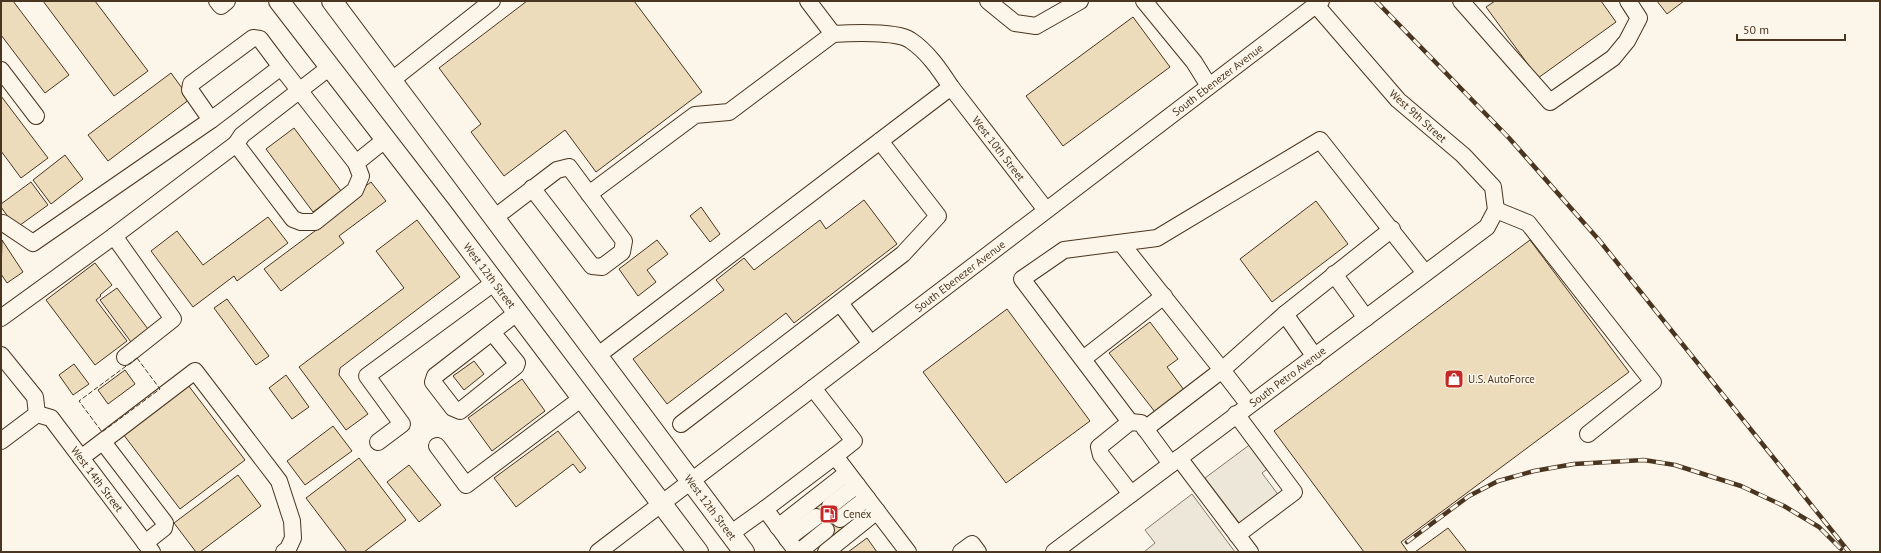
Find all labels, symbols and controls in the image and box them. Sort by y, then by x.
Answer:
scale bar [1737,16,1845,42]
text: 50 m [1743,22,1769,37]
street label: South Ebenezer Avenue [1169,41,1266,119]
street label: West 9th Street [1386,87,1450,146]
street label: West 10th Street [969,113,1028,184]
street label: South Ebenezer Avenue [912,237,1008,315]
street label: West 12th Street [460,240,519,311]
street label: South Petro Avenue [1246,343,1329,410]
shop icon: U.S. AutoForce [1443,368,1465,390]
place label: U.S. AutoForce [1468,372,1535,386]
street label: West 14th Street [68,444,126,515]
street label: West 12th Street [681,472,740,543]
fuel station icon: Cenex [818,503,840,525]
place label: Cenex [843,507,872,521]

